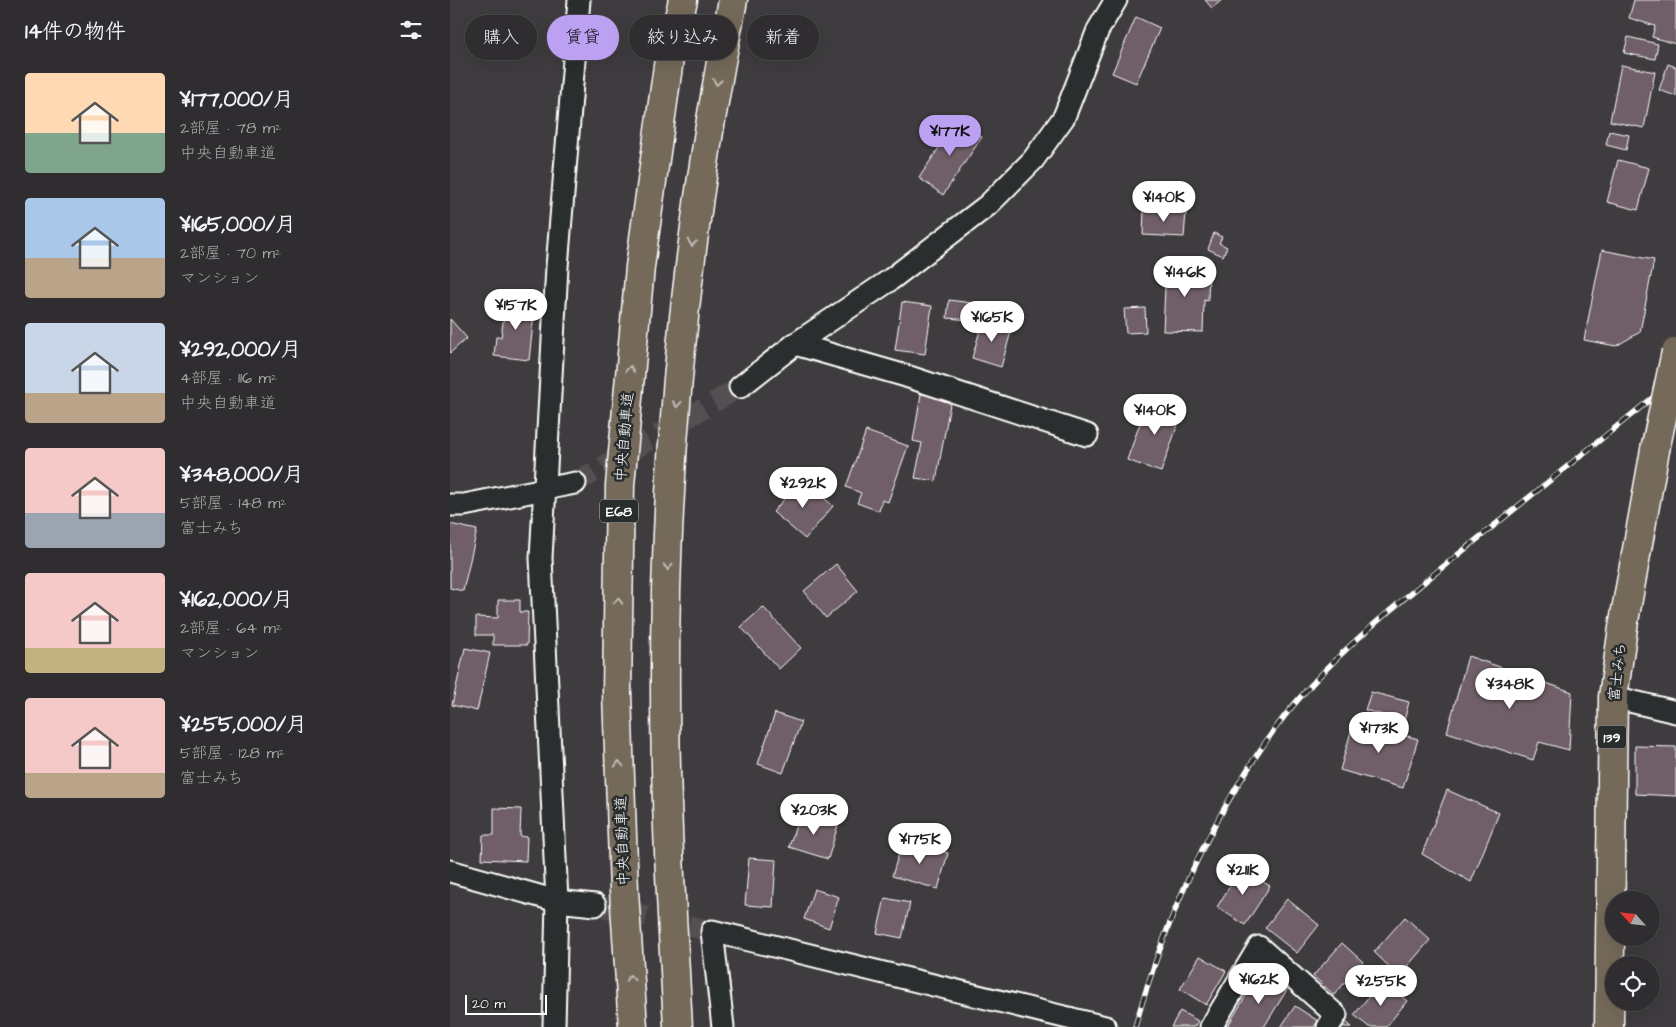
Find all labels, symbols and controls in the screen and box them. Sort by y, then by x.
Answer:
chip: 購入 [465,15,537,60]
chip: 賃貸 [547,15,619,60]
chip: 絞り込み [629,15,737,60]
chip: 新着 [747,15,819,60]
icon: filters [397,16,425,44]
text: 14件の物件 [25,17,126,46]
one-way arrow [712,78,722,86]
text: ¥177,000/月 [180,85,294,114]
icon: home [65,93,125,153]
pin: ¥177K [915,114,985,157]
text: 2部屋 · 78 m² [180,117,281,139]
text: ¥177K [930,120,970,142]
text: 中央自動車道 [180,142,276,164]
pin: ¥140K [1129,180,1199,223]
text: ¥140K [1143,186,1185,208]
text: ¥165,000/月 [180,210,296,239]
icon: home [65,218,125,278]
one-way arrow [688,238,698,247]
text: 2部屋 · 70 m² [180,242,281,264]
pin: ¥146K [1150,256,1220,298]
text: ¥146K [1164,261,1206,283]
text: マンション [180,267,259,289]
pin: ¥157K [481,288,551,331]
text: ¥157K [495,294,537,316]
pin: ¥165K [957,300,1027,343]
text: ¥165K [971,306,1013,328]
text: ¥292,000/月 [180,335,301,364]
icon: home [65,343,125,403]
one-way arrow [624,365,635,373]
text: 4部屋 · 116 m² [180,367,277,389]
street label: 中央自動車道 [610,391,639,483]
text: 中央自動車道 [180,392,276,414]
pin: ¥140K [1120,394,1190,436]
text: ¥140K [1134,399,1176,421]
one-way arrow [671,401,682,409]
text: ¥348,000/月 [180,460,304,489]
pin: ¥292K [768,466,838,509]
icon: home [65,468,125,528]
text: ¥292K [780,472,826,494]
text: 5部屋 · 148 m² [180,492,287,514]
road number: E68 [600,500,638,522]
text: 富士みち [180,517,243,539]
one-way arrow [663,563,673,571]
text: ¥162,000/月 [180,585,293,614]
icon: home [65,593,125,653]
one-way arrow [613,597,623,604]
text: 2部屋 · 64 m² [180,617,282,639]
street label: 富士みち [1603,641,1632,703]
text: マンション [180,642,259,664]
pin: ¥348K [1475,668,1545,710]
text: ¥348K [1486,673,1534,695]
text: ¥255,000/月 [180,710,307,739]
pin: ¥173K [1344,712,1414,754]
text: ¥173K [1360,717,1398,739]
icon: home [65,718,125,778]
road number: 139 [1598,726,1626,749]
text: 5部屋 · 128 m² [180,742,285,764]
one-way arrow [614,759,625,767]
text: 富士みち [180,767,243,789]
pin: ¥203K [779,794,849,836]
street label: 中央自動車道 [610,796,635,886]
text: ¥203K [791,799,837,821]
pin: ¥175K [885,822,955,865]
text: ¥175K [899,828,941,850]
pin: ¥211K [1208,854,1278,896]
text: ¥211K [1227,859,1259,881]
north arrow [1605,891,1660,946]
map controls [1605,891,1660,1011]
button: locate [1605,956,1660,1011]
pin: ¥162K [1224,962,1294,1005]
pin: ¥255K [1346,964,1416,1007]
text: ¥162K [1239,968,1279,990]
text: ¥255K [1356,970,1406,992]
one-way arrow [624,974,635,982]
scale bar [465,992,548,1015]
text: 20 m [472,994,505,1014]

